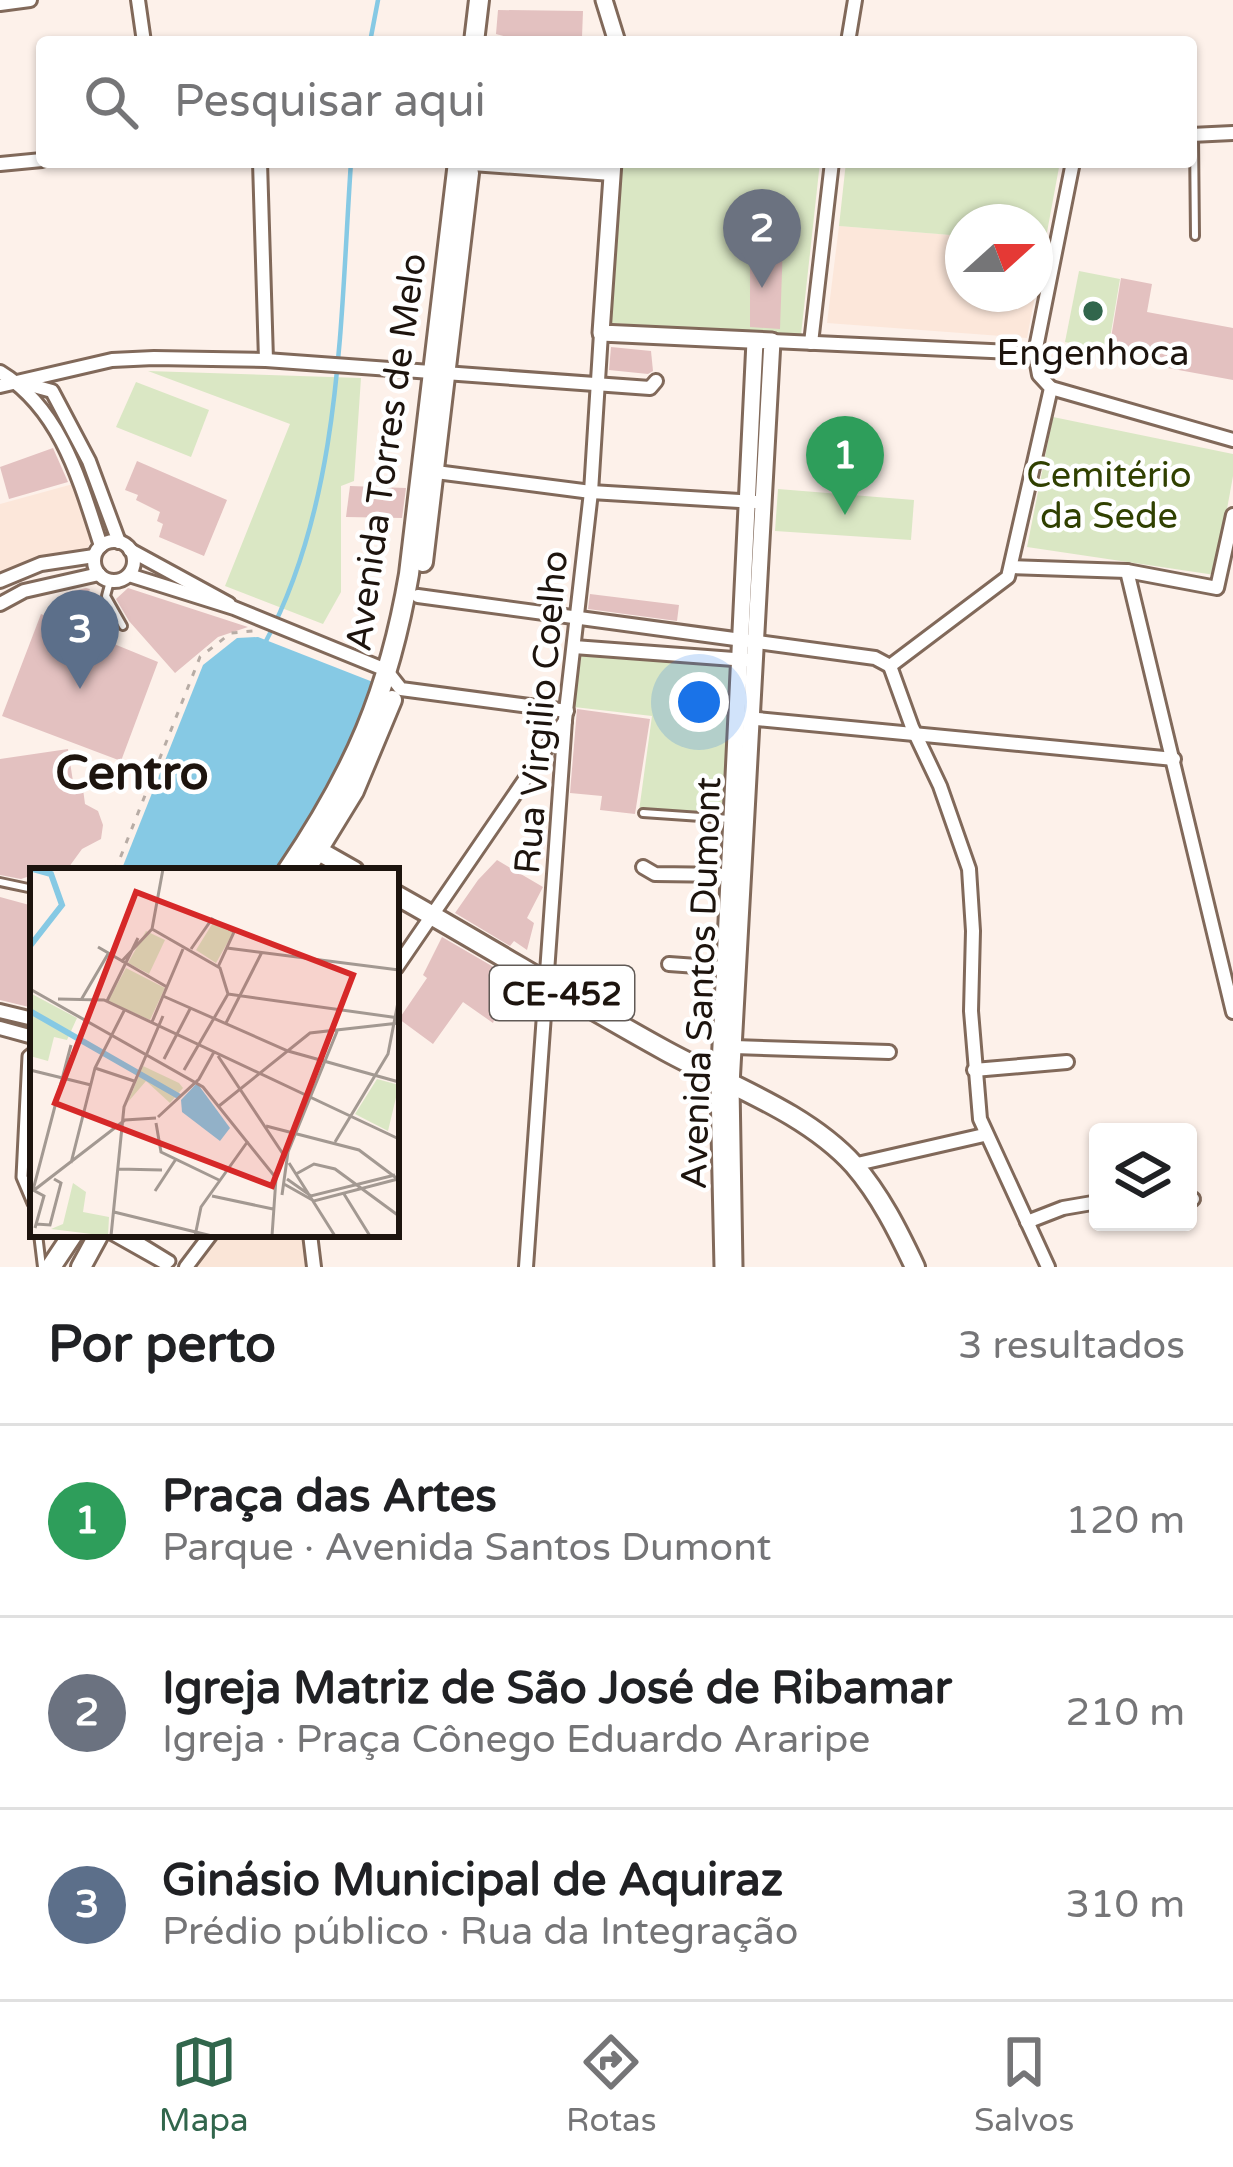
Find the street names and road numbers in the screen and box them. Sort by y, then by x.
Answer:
street label: Avenida Torres de Melo [337,250,436,654]
street label: Rua Virgilio Coelho [506,549,577,876]
street label: Avenida Santos Dumont [673,776,730,1190]
road number: CE-452 [490,966,634,1020]

